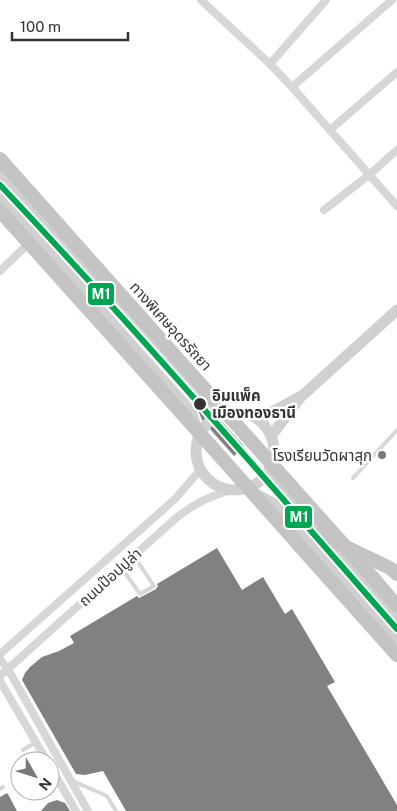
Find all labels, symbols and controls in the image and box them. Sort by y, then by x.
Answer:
scale bar [12,10,129,42]
text: 100 m [20,18,61,35]
street label: ทางพิเศษอุดรรัถยา [126,278,215,375]
line badge: M1 [87,282,115,306]
text: M1 [92,286,110,302]
place label: อิมแพ็ค เมืองทองธานี [212,387,296,421]
marker: อิมแพ็ค เมืองทองธานี [192,396,208,412]
place label: โรงเรียนวัดผาสุก [272,447,372,465]
marker: โรงเรียนวัดผาสุก [376,449,388,461]
line badge: M1 [284,505,313,529]
text: M1 [290,509,308,525]
street label: ถนนป๊อปปูล่า [75,545,145,610]
north arrow [10,751,60,801]
text: N [35,775,55,793]

